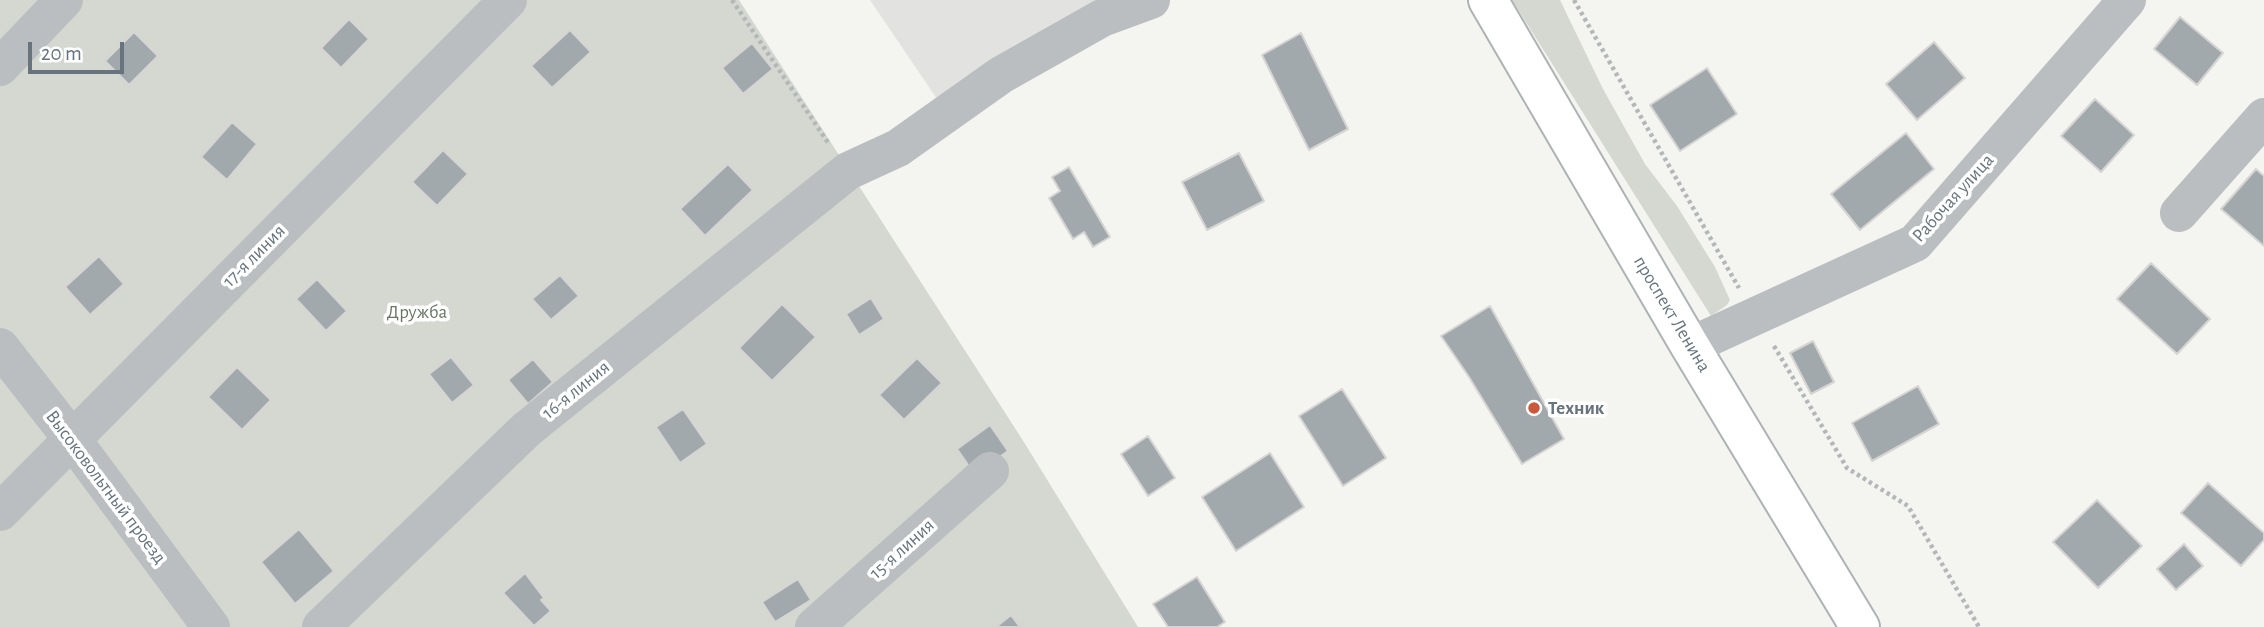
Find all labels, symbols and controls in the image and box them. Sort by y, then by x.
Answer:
scale bar [32,28,128,72]
text: 20 m [41,43,82,64]
street label: Рабочая улица [1907,149,1999,247]
street label: 17-я линия [218,220,290,292]
street label: проспект Ленина [1628,252,1716,376]
park label: Дружба [387,301,447,323]
street label: 16-я линия [538,356,614,424]
place label: Техник [1548,397,1604,419]
marker: Техник [1526,400,1542,416]
street label: Высоковольтный проезд [41,406,171,568]
street label: 15-я линия [865,514,939,584]

